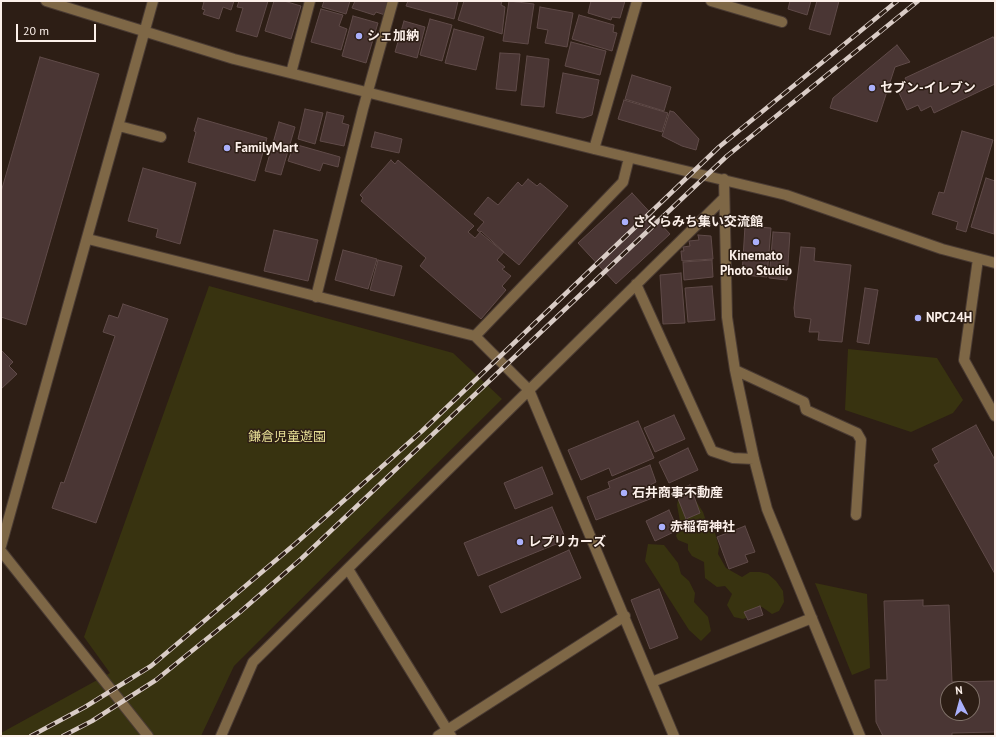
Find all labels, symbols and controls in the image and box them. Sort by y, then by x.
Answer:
scale bar [18,16,98,42]
text: 20 m [23,23,49,38]
place label: シェ加納 [367,28,419,44]
marker: シェ加納 [354,31,364,41]
place label: セブン-イレブン [880,80,976,96]
marker: セブン-イレブン [867,83,877,93]
place label: FamilyMart [235,140,298,156]
marker: FamilyMart [222,143,232,153]
place label: さくらみち集い交流館 [633,214,763,230]
marker: さくらみち集い交流館 [620,217,630,227]
marker: Kinemato Photo Studio [751,237,761,247]
place label: Kinemato Photo Studio [720,248,792,279]
place label: NPC24H [926,310,972,326]
marker: NPC24H [913,313,923,323]
park label: 鎌倉児童遊園 [248,429,326,445]
place label: 石井商事不動産 [632,485,723,501]
marker: 石井商事不動産 [619,488,629,498]
place label: 赤稲荷神社 [670,519,735,535]
marker: 赤稲荷神社 [657,522,667,532]
place label: レプリカーズ [528,534,606,550]
marker: レプリカーズ [515,537,525,547]
north arrow [940,681,980,721]
text: N [955,683,963,697]

